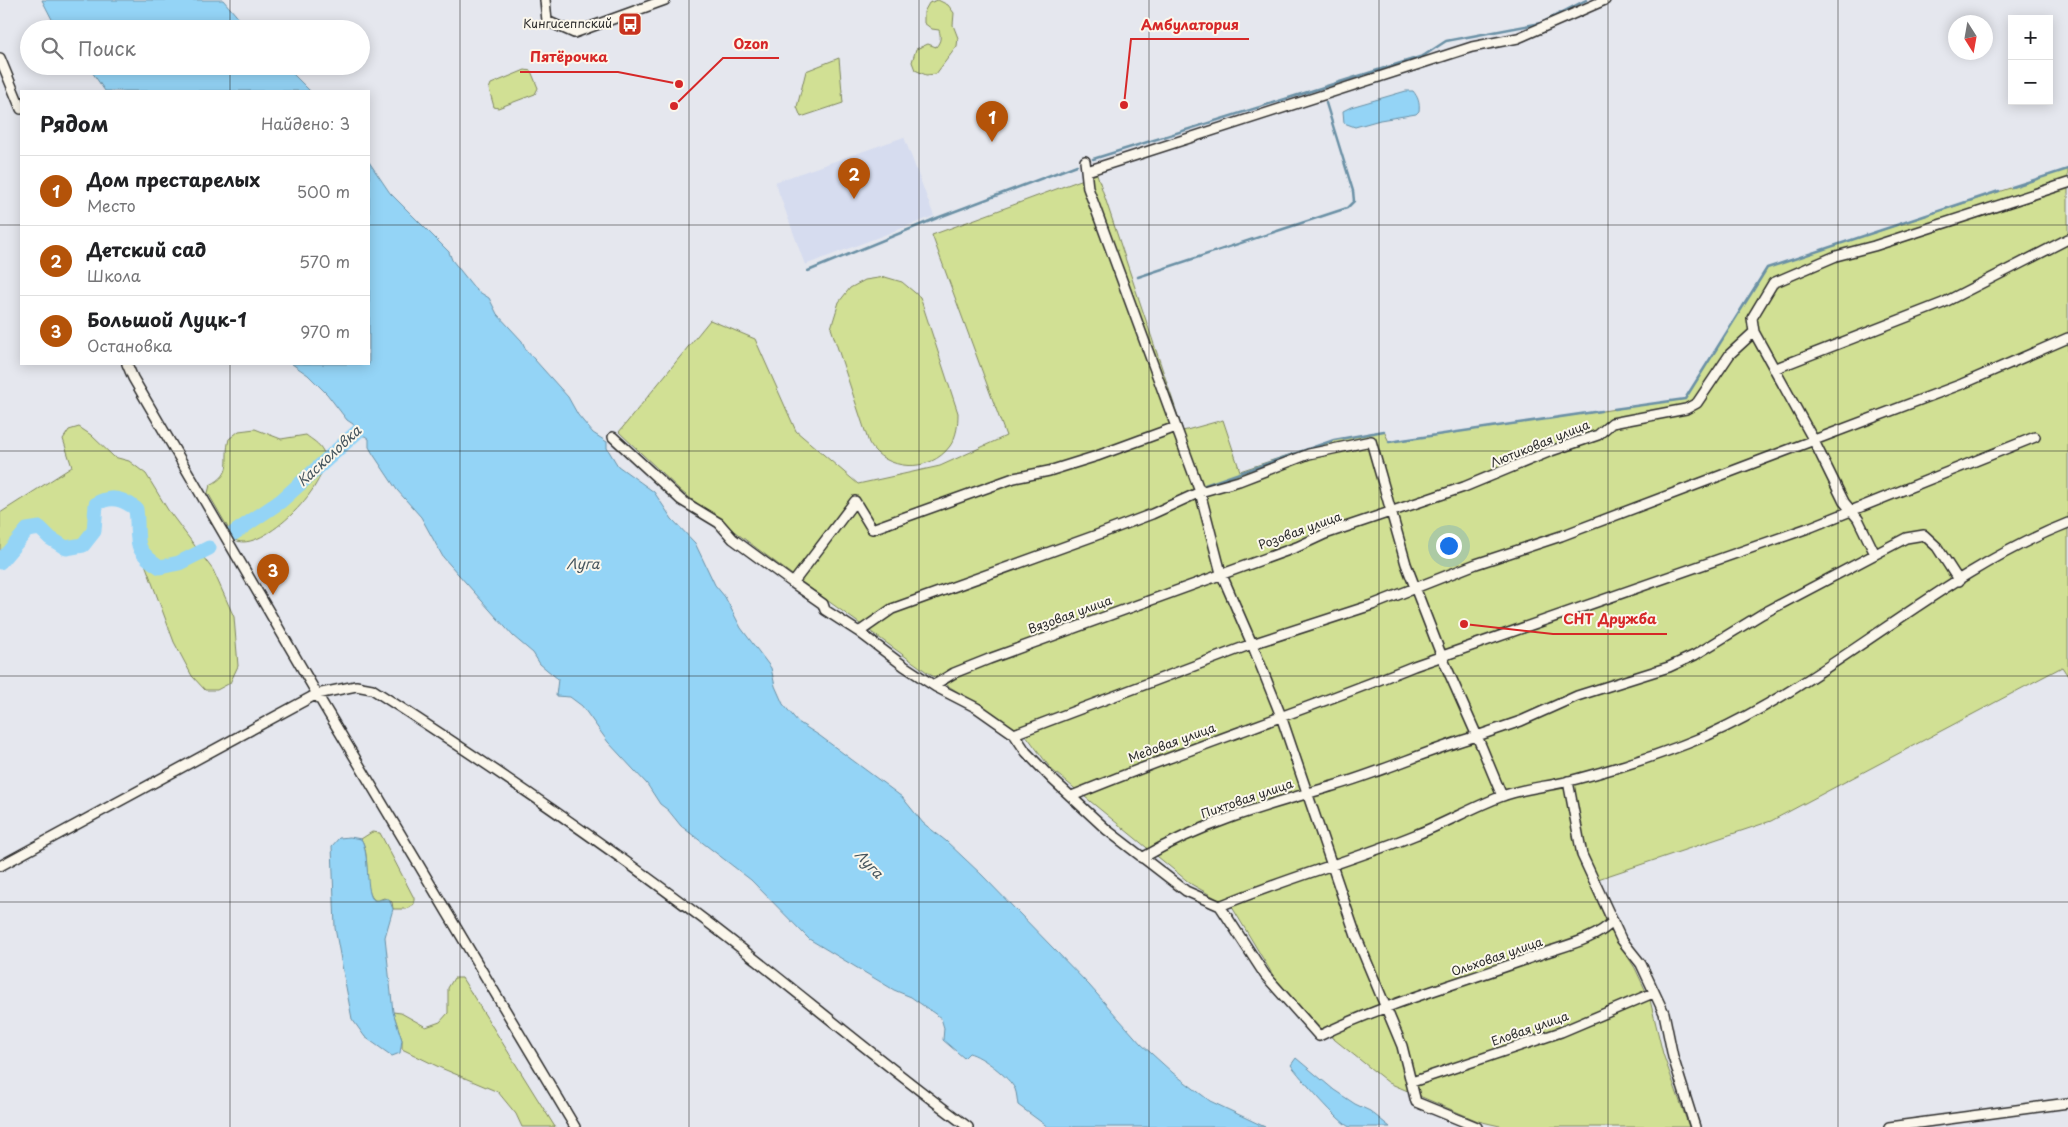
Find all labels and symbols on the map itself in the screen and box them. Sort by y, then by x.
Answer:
callout: Амбулатория [1131,10,1249,39]
bus stop icon: Кингисеппский [617,11,643,37]
place label: Кингисеппский [523,14,612,32]
text: Амбулатория [1141,14,1239,35]
north arrow [1948,15,1993,60]
callout: Ozon [723,29,779,58]
text: Ozon [733,33,769,54]
callout: Пятёрочка [520,43,618,72]
text: Пятёрочка [530,46,608,67]
pin: 1 [976,101,1008,142]
pin: 2 [838,158,870,199]
street label: Лютиковая улица [1487,415,1592,471]
water label: Касколовка [292,419,366,491]
street label: Розовая улица [1256,507,1344,553]
your location [1436,533,1462,559]
water label: Луга [566,553,601,574]
pin: 3 [257,554,289,595]
street label: Вязовая улица [1025,590,1115,638]
callout: СНТ Дружба [1553,605,1667,634]
text: СНТ Дружба [1563,608,1657,629]
street label: Медовая улица [1126,718,1218,766]
street label: Пихтовая улица [1198,774,1296,822]
water label: Луга [850,844,889,884]
street label: Ольховая улица [1449,932,1545,980]
street label: Еловая улица [1489,1006,1571,1050]

